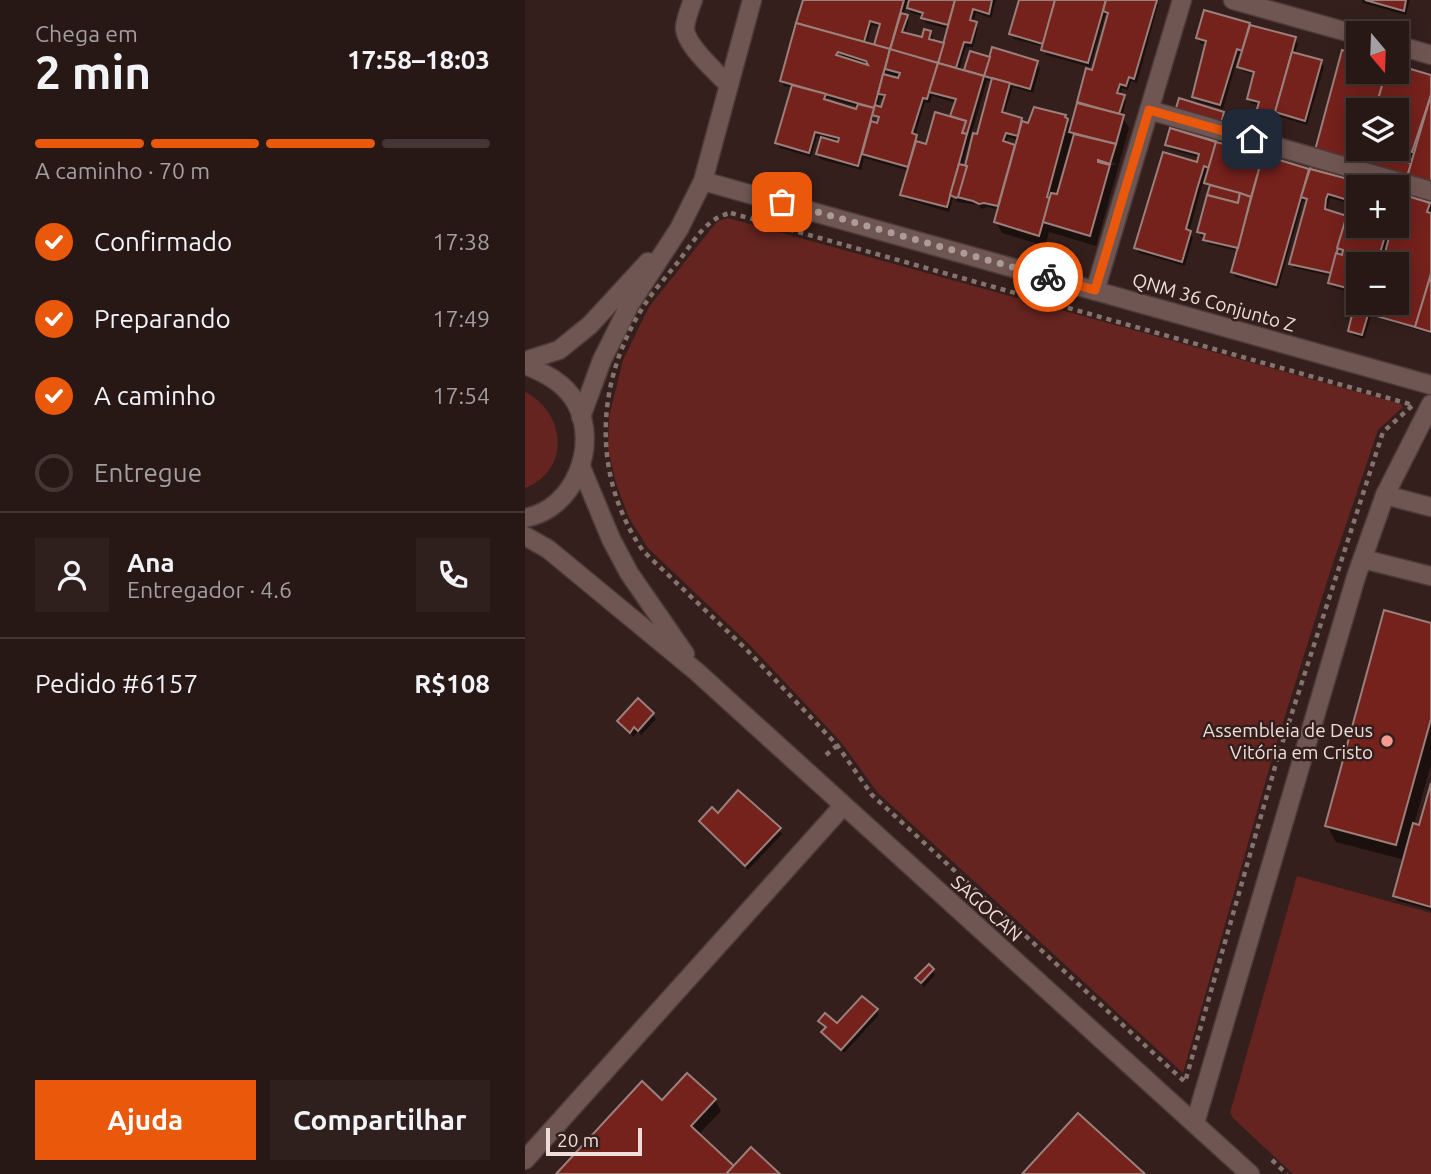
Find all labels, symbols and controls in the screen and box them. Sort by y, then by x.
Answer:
text: Chega em [35,21,138,46]
north arrow [1346,21,1409,84]
map controls [1346,21,1409,315]
text: 17:58–18:03 [347,45,490,74]
text: 2 min [35,46,151,98]
button: layers [1346,98,1409,161]
pin [1222,109,1282,169]
icon: home [1233,120,1271,158]
text: A caminho · 70 m [35,158,210,183]
pin [752,172,812,232]
button: + [1346,175,1409,238]
icon: bag [763,183,801,221]
icon: check [35,223,73,261]
text: Confirmado [94,227,232,256]
text: 17:38 [432,229,490,254]
courier [1013,242,1083,312]
button: − [1346,252,1409,315]
icon: bike [1029,258,1067,296]
street label: QNM 36 Conjunto Z [1130,268,1298,336]
icon: check [35,300,73,338]
text: Preparando [94,304,231,333]
text: 17:49 [432,306,490,331]
icon: check [35,377,73,415]
text: A caminho [94,381,216,410]
text: 17:54 [432,383,490,408]
text: Entregue [94,458,202,487]
button: person [35,538,109,612]
button: phone [416,538,490,612]
text: Ana [127,548,175,577]
text: Entregador · 4.6 [127,577,292,602]
text: Pedido #6157 [35,669,198,698]
text: R$108 [414,669,490,698]
place label: Assembleia de Deus Vitória em Cristo [1203,719,1373,763]
marker: Assembleia de Deus Vitória em Cristo [1379,733,1395,749]
street label: SAGOCAN [947,871,1027,945]
button: Ajuda [35,1080,256,1160]
button: Compartilhar [270,1080,490,1160]
scale bar [546,1125,642,1157]
text: 20 m [557,1129,599,1151]

